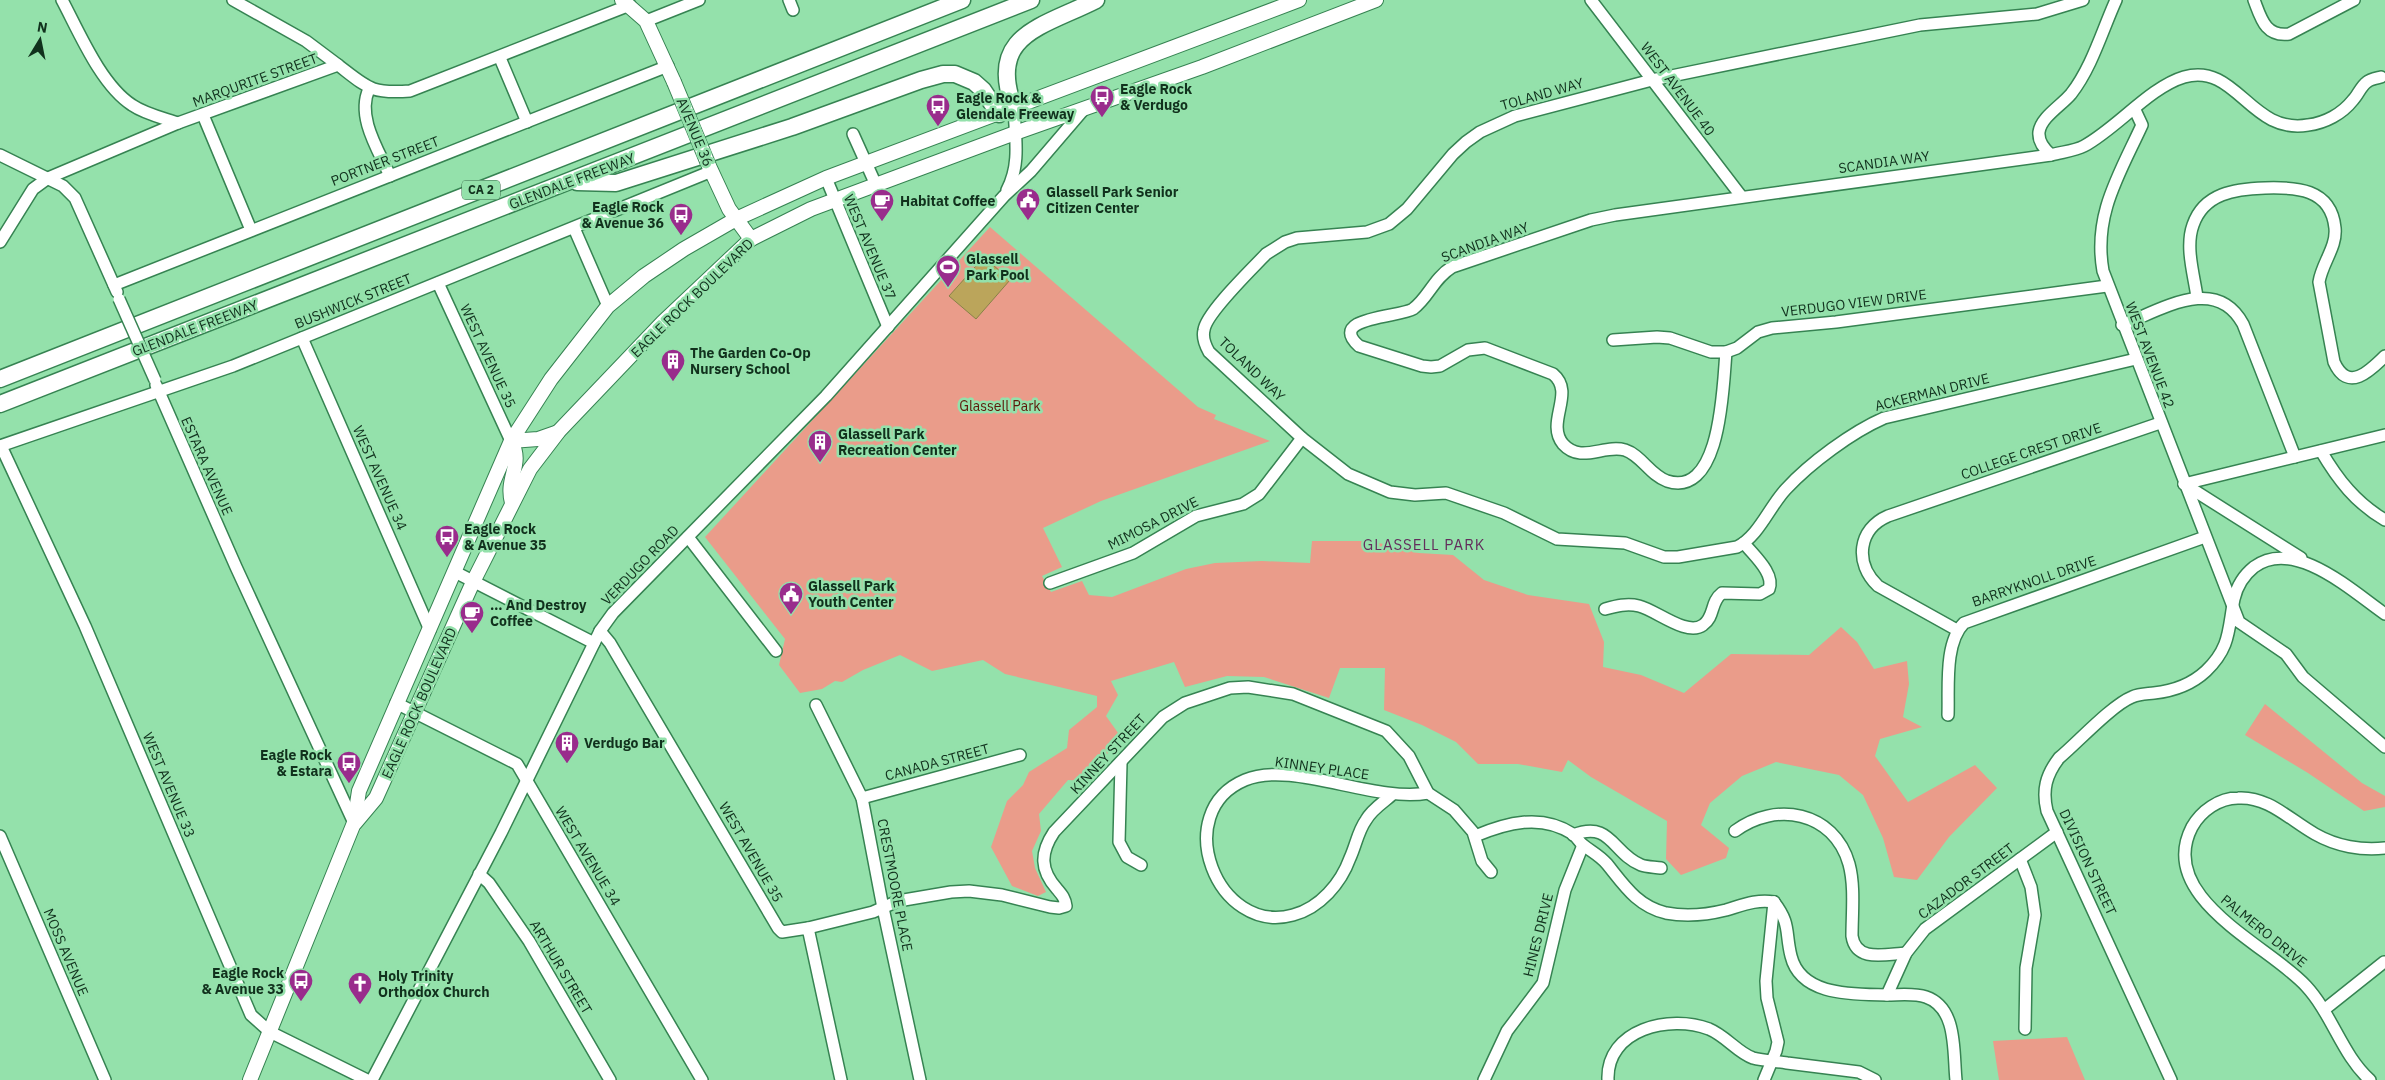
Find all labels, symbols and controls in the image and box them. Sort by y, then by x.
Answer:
north arrow [15,15,65,65]
text: N [36,17,49,37]
street label: WEST AVENUE 40 [1637,39,1719,139]
street label: MARQURITE STREET [190,49,320,111]
street label: TOLAND WAY [1498,73,1586,114]
place label: Eagle Rock & Verdugo [1120,80,1193,114]
bus stop icon: Eagle Rock & Verdugo [1089,84,1115,118]
place label: Eagle Rock & Glendale Freeway [956,89,1075,123]
bus stop icon: Eagle Rock & Glendale Freeway [925,93,951,127]
street label: AVENUE 36 [673,95,717,169]
street label: PORTNER STREET [328,132,442,190]
street label: SCANDIA WAY [1837,147,1931,177]
street label: GLENDALE FREEWAY [506,148,638,213]
road number: CA 2 [462,180,500,200]
place label: Glassell Park Senior Citizen Center [1046,183,1179,217]
public building icon: Glassell Park Senior Citizen Center [1015,187,1041,221]
cafe icon: Habitat Coffee [869,188,895,222]
street label: WEST AVENUE 37 [840,192,900,302]
place label: Habitat Coffee [900,192,995,210]
place label: Eagle Rock & Avenue 36 [581,198,665,232]
bus stop icon: Eagle Rock & Avenue 36 [668,202,694,236]
street label: SCANDIA WAY [1439,218,1532,266]
street label: EAGLE ROCK BOULEVARD [627,235,757,361]
place label: Glassell Park Pool [966,250,1029,284]
sports icon: Glassell Park Pool [935,254,961,288]
street label: BUSHWICK STREET [292,269,414,333]
street label: VERDUGO VIEW DRIVE [1780,285,1928,321]
street label: GLENDALE FREEWAY [129,295,261,360]
street label: WEST AVENUE 42 [2121,299,2179,411]
street label: WEST AVENUE 35 [456,301,520,411]
street label: TOLAND WAY [1215,333,1289,406]
place label: The Garden Co-Op Nursery School [690,344,811,378]
building icon: The Garden Co-Op Nursery School [660,348,686,382]
street label: ACKERMAN DRIVE [1873,369,1991,415]
park label: Glassell Park [959,397,1041,415]
street label: ESTARA AVENUE [177,414,237,518]
street label: COLLEGE CREST DRIVE [1958,418,2104,484]
street label: WEST AVENUE 34 [349,423,411,533]
place label: Glassell Park Recreation Center [838,425,957,459]
building icon: Glassell Park Recreation Center [807,429,833,463]
street label: MIMOSA DRIVE [1105,492,1201,554]
place label: Eagle Rock & Avenue 35 [464,520,547,554]
street label: VERDUGO ROAD [597,521,683,609]
bus stop icon: Eagle Rock & Avenue 35 [434,524,460,558]
district label: GLASSELL PARK [1363,535,1485,554]
street label: BARRYKNOLL DRIVE [1969,551,2099,611]
place label: Glassell Park Youth Center [808,577,895,611]
public building icon: Glassell Park Youth Center [778,581,804,615]
place label: … And Destroy Coffee [490,596,587,630]
cafe icon: … And Destroy Coffee [459,600,485,634]
street label: EAGLE ROCK BOULEVARD [378,625,460,781]
street label: KINNEY STREET [1066,710,1150,798]
street label: WEST AVENUE 33 [139,730,199,840]
building icon: Verdugo Bar [554,730,580,764]
place label: Verdugo Bar [584,734,665,752]
street label: CANADA STREET [883,739,991,785]
place label: Eagle Rock & Estara [260,746,333,780]
bus stop icon: Eagle Rock & Estara [336,750,362,784]
street label: KINNEY PLACE [1274,752,1370,784]
street label: WEST AVENUE 35 [715,799,787,905]
street label: WEST AVENUE 34 [551,803,625,909]
street label: DIVISION STREET [2055,806,2121,918]
street label: CRESTMOORE PLACE [873,817,917,953]
street label: CAZADOR STREET [1914,839,2018,923]
street label: HINES DRIVE [1519,891,1557,979]
street label: PALMERO DRIVE [2217,891,2311,971]
street label: MOSS AVENUE [39,906,93,998]
street label: ARTHUR STREET [526,917,596,1017]
place label: Eagle Rock & Avenue 33 [201,964,285,998]
place label: Holy Trinity Orthodox Church [378,967,490,1001]
bus stop icon: Eagle Rock & Avenue 33 [288,968,314,1002]
church icon: Holy Trinity Orthodox Church [347,971,373,1005]

